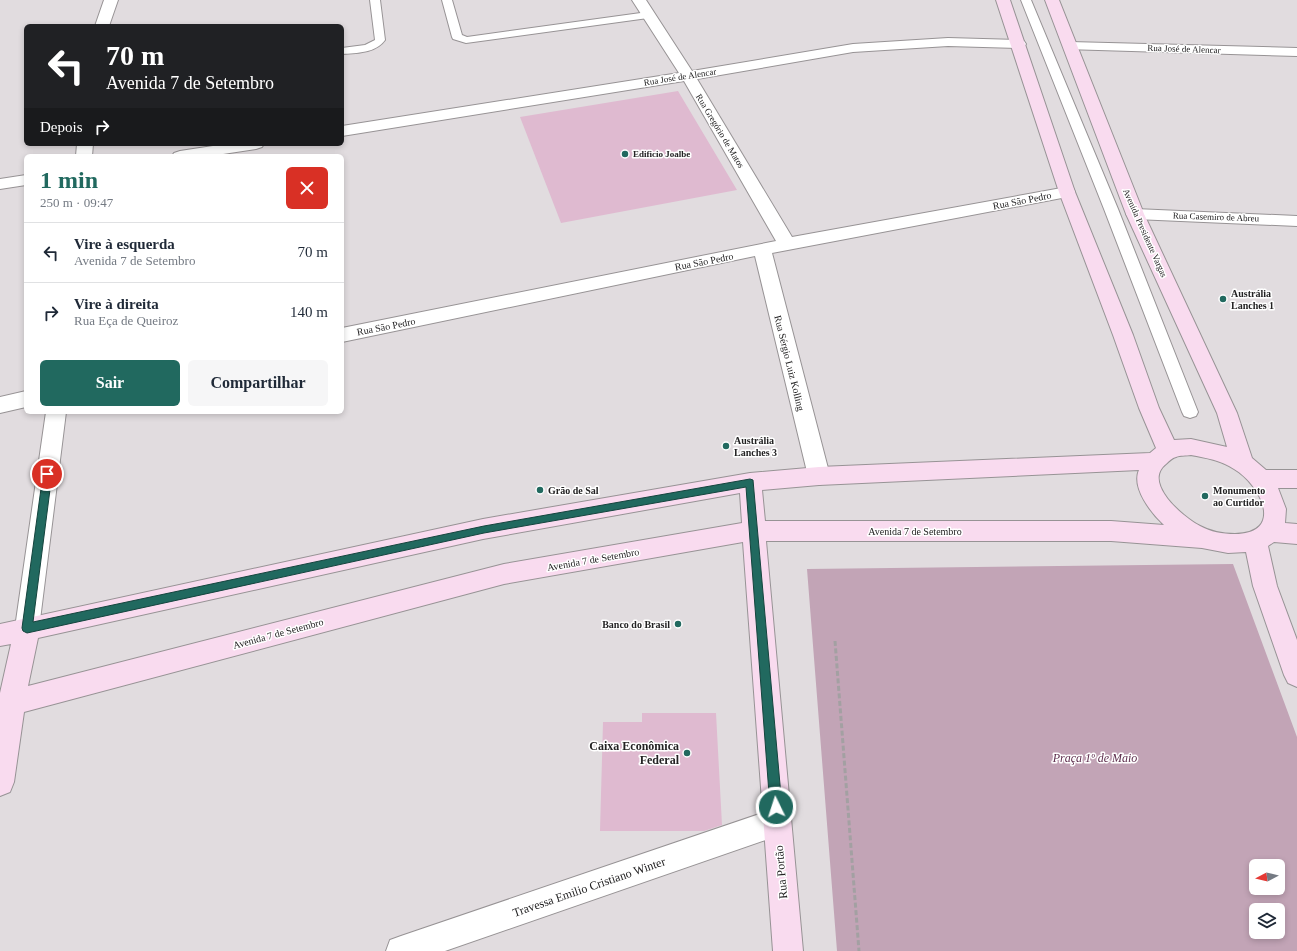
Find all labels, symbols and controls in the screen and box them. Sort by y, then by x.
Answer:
icon: left [40,40,92,92]
text: 70 m [106,40,164,71]
street label: Rua José de Alencar [1147,43,1221,55]
street label: Rua José de Alencar [643,66,717,88]
text: Avenida 7 de Setembro [106,73,274,93]
street label: Rua Gregório de Matos [694,92,746,170]
icon: right [91,116,113,138]
text: Depois [40,119,83,135]
marker: Edificio Joalbe [620,149,630,159]
place label: Edificio Joalbe [633,149,690,159]
text: 1 min [40,167,98,193]
button: close [286,167,328,209]
street label: Avenida Presidente Vargas [1121,187,1169,279]
street label: Rua São Pedro [992,189,1052,212]
text: 250 m · 09:47 [40,195,113,210]
street label: Rua Casemiro de Abreu [1173,210,1260,224]
text: Vire à esquerda [74,236,175,252]
icon: left [40,242,62,264]
text: 70 m [298,244,328,260]
street label: Rua São Pedro [674,250,734,273]
text: Avenida 7 de Setembro [74,253,195,268]
place label: Austrália Lanches 1 [1231,288,1274,311]
marker: Austrália Lanches 1 [1218,294,1228,304]
text: Vire à direita [74,296,159,312]
icon: right [40,302,62,324]
text: 140 m [290,304,328,320]
text: Rua Eça de Queiroz [74,313,178,328]
street label: Rua Sérgio Luiz Kolling [772,314,807,412]
street label: Rua São Pedro [356,315,416,338]
button: Sair [40,360,180,406]
button: Compartilhar [188,360,328,406]
place label: Austrália Lanches 3 [734,435,777,458]
marker: Austrália Lanches 3 [721,441,731,451]
pin [30,457,64,491]
icon: arrive [36,463,58,485]
marker: Grão de Sal [535,485,545,495]
place label: Grão de Sal [548,485,599,496]
place label: Monumento ao Curtidor [1213,485,1265,508]
marker: Monumento ao Curtidor [1200,491,1210,501]
street label: Avenida 7 de Setembro [868,526,962,537]
street label: Avenida 7 de Setembro [546,546,640,573]
street label: Avenida 7 de Setembro [232,616,325,651]
place label: Banco do Brasil [602,619,670,630]
marker: Banco do Brasil [673,619,683,629]
place label: Caixa Econômica Federal [589,739,680,767]
marker: Caixa Econômica Federal [682,748,692,758]
park label: Praça 1º de Maio [1052,751,1137,765]
position arrow [755,786,797,828]
street label: Rua Portão [772,845,790,899]
street label: Travessa Emilio Cristiano Winter [511,854,667,920]
north arrow [1249,859,1285,895]
map controls [1249,859,1285,939]
button: layers [1249,903,1285,939]

